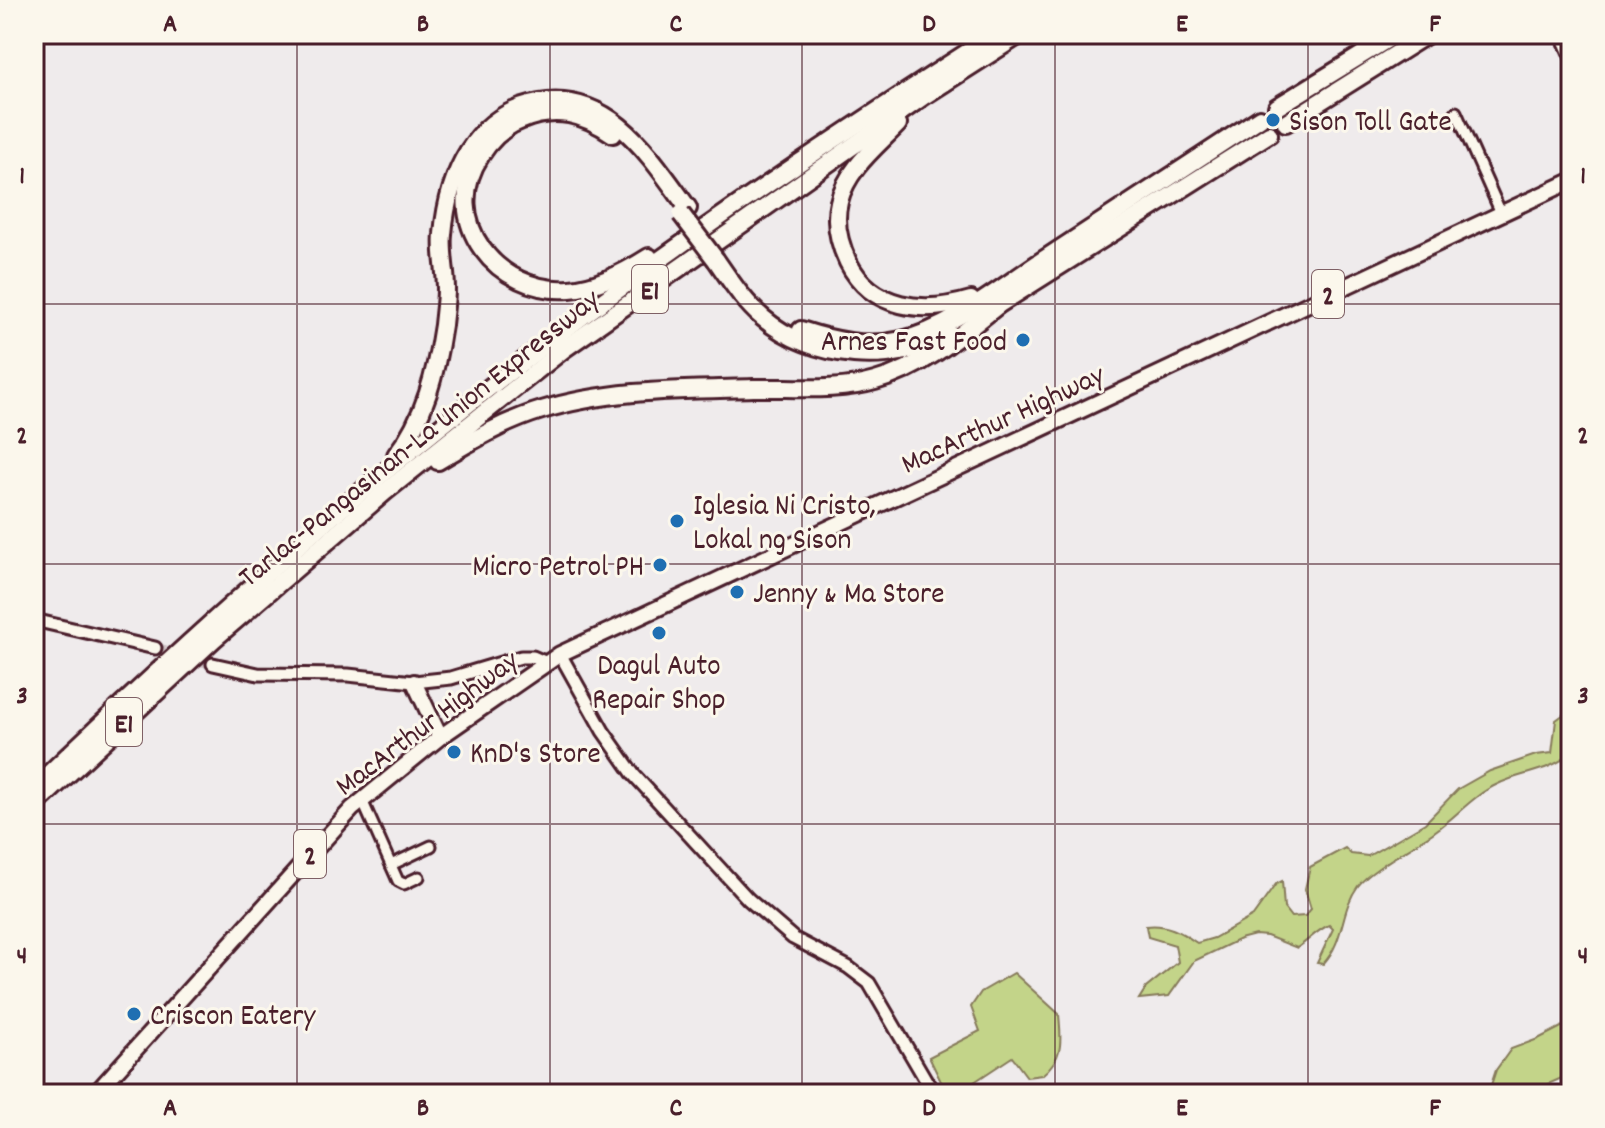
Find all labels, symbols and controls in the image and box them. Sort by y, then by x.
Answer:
text: A [163,7,177,44]
text: B [417,7,429,44]
text: C [670,7,683,44]
text: D [922,7,936,44]
text: E [1176,7,1188,44]
text: F [1429,7,1441,44]
place label: Sison Toll Gate [1289,103,1452,146]
marker: Sison Toll Gate [1264,111,1282,129]
text: 1 [19,159,25,196]
text: 1 [1580,159,1586,196]
road number: E1 [632,265,668,313]
road number: 2 [1312,270,1344,318]
street label: Tarlac-Pangasinan-La Union Expressway [231,280,612,600]
place label: Arnes Fast Food [821,323,1007,366]
marker: Arnes Fast Food [1014,331,1032,349]
street label: MacArthur Highway [895,356,1114,488]
text: 2 [16,419,28,456]
text: 2 [1577,419,1589,456]
place label: Iglesia Ni Cristo, Lokal ng Sison [693,487,876,564]
marker: Iglesia Ni Cristo, Lokal ng Sison [668,512,686,530]
place label: Micro Petrol PH [472,548,644,591]
marker: Micro Petrol PH [651,556,669,574]
place label: Jenny & Ma Store [753,575,944,618]
marker: Jenny & Ma Store [728,583,746,601]
marker: Dagul Auto Repair Shop [650,624,668,642]
street label: MacArthur Highway [328,642,530,809]
place label: Dagul Auto Repair Shop [592,647,726,724]
text: 3 [16,679,28,716]
text: 3 [1577,679,1589,716]
road number: E1 [106,698,142,746]
place label: KnD's Store [470,735,601,778]
marker: KnD's Store [445,743,463,761]
road number: 2 [294,830,326,878]
text: 4 [17,939,27,976]
text: 4 [1578,939,1588,976]
place label: Criscon Eatery [150,997,316,1040]
marker: Criscon Eatery [125,1005,143,1023]
text: A [163,1091,177,1128]
text: B [417,1091,429,1128]
text: C [670,1091,683,1128]
text: D [922,1091,936,1128]
text: E [1176,1091,1188,1128]
text: F [1429,1091,1441,1128]

